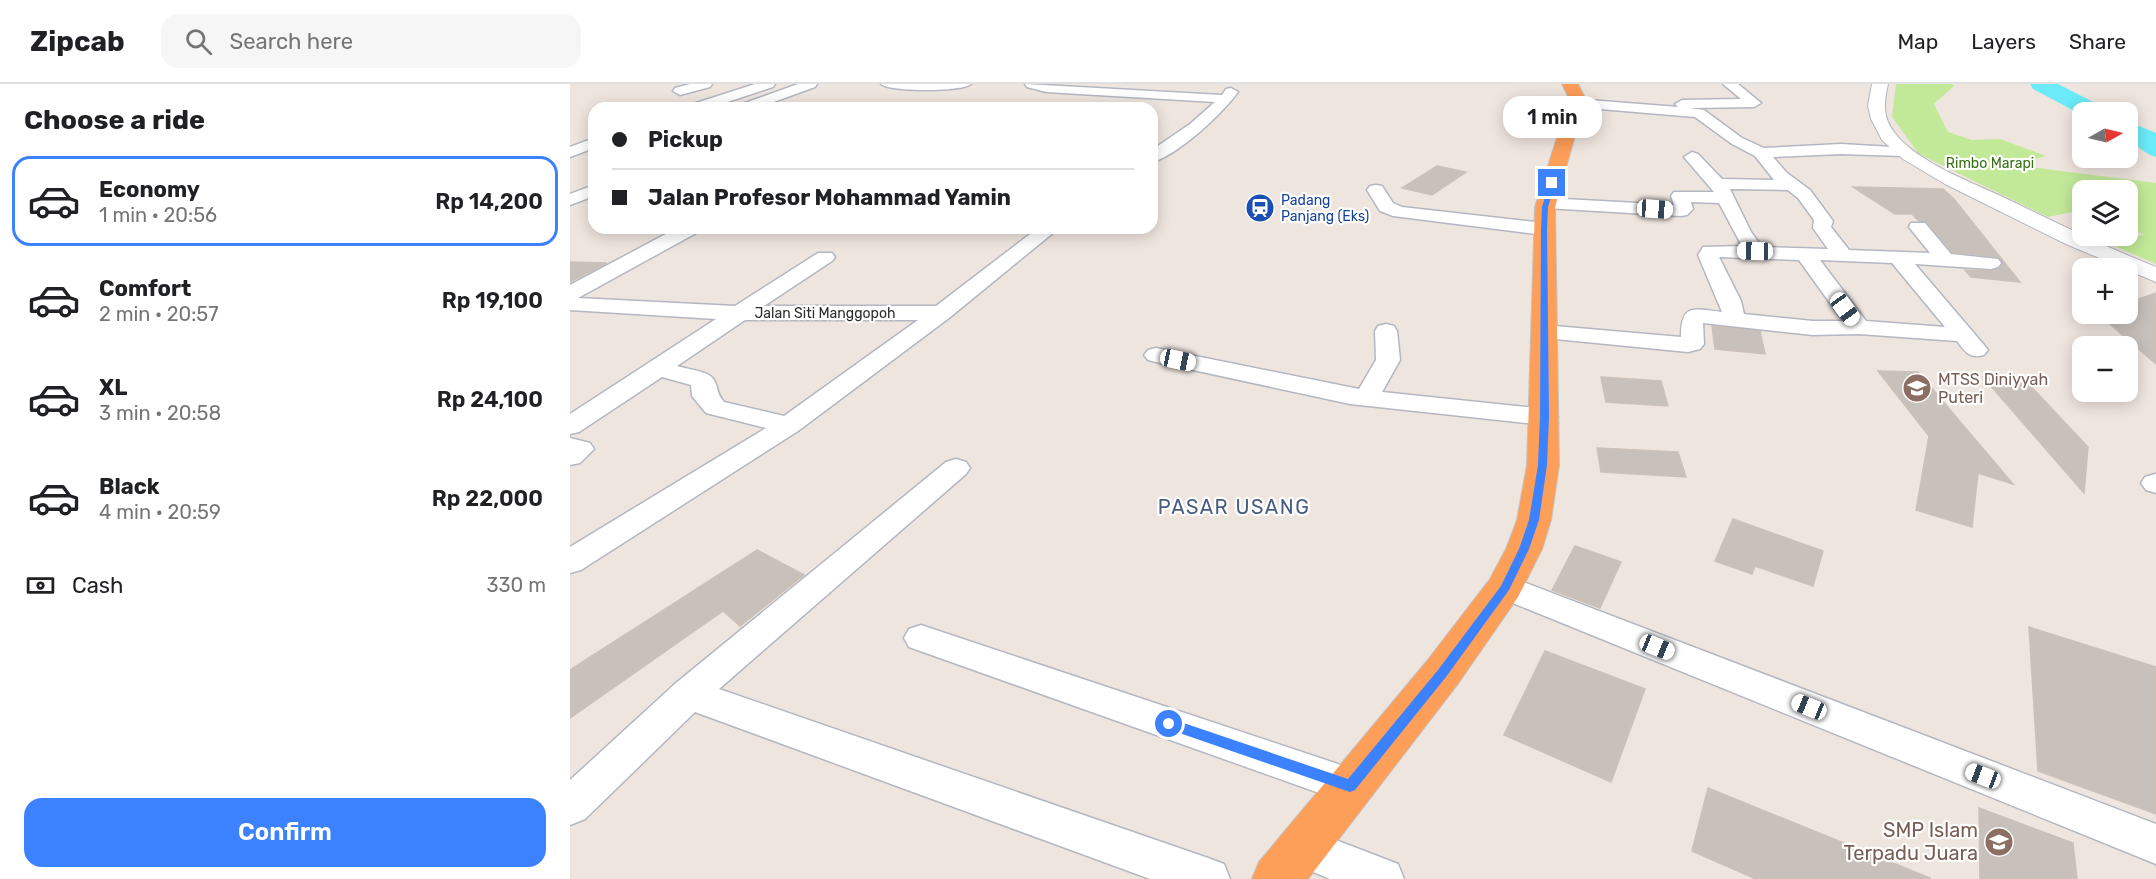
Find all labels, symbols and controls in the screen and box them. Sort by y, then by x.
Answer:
search box [161,14,581,68]
text: Zipcab [30,25,125,58]
icon: search [182,25,215,58]
text: Search here [230,28,353,55]
text: Map [1897,29,1938,54]
text: Layers [1971,29,2036,54]
text: Share [2069,29,2126,54]
callout: 1 min [1502,96,1602,138]
north arrow [2072,102,2138,168]
map controls [2072,102,2138,402]
text: Choose a ride [24,104,205,136]
text: 1 min [1527,105,1578,129]
text: Pickup [648,126,723,153]
park label: Rimbo Marapi [1946,155,2034,172]
route end [1538,169,1565,196]
icon: car [27,174,81,228]
text: Economy [99,176,200,203]
button: layers [2072,180,2138,246]
text: Jalan Profesor Mohammad Yamin [648,184,1011,211]
text: Rp 14,200 [435,188,543,215]
station icon: Padang Panjang (Eks) [1244,192,1276,224]
place label: Padang Panjang (Eks) [1281,192,1369,225]
car [1636,199,1674,219]
text: 1 min · 20:56 [99,203,217,227]
car [1737,242,1773,260]
button: + [2072,258,2138,324]
icon: car [27,273,81,327]
text: Comfort [99,275,191,302]
text: Rp 19,100 [442,287,543,314]
car [1827,289,1863,329]
text: 2 min · 20:57 [99,302,218,326]
street label: Jalan Siti Manggopoh [755,305,895,322]
button: − [2072,336,2138,402]
car [1159,347,1197,373]
place label: MTSS Diniyyah Puteri [1938,370,2048,407]
icon: car [27,372,81,426]
school or university icon: MTSS Diniyyah Puteri [1901,372,1933,404]
text: XL [99,374,127,401]
text: Rp 24,100 [437,386,543,413]
text: 3 min · 20:58 [99,401,221,425]
icon: car [27,471,81,525]
text: Black [99,473,160,500]
text: Rp 22,000 [432,485,543,512]
district label: PASAR USANG [1158,495,1310,519]
text: 4 min · 20:59 [99,500,221,524]
icon: cash [24,569,57,602]
text: Cash [72,572,123,599]
text: 330 m [487,573,546,597]
car [1637,632,1677,662]
car [1789,692,1829,722]
route start [1155,710,1182,737]
car [1963,761,2003,791]
button: Confirm [24,798,546,867]
place label: SMP Islam Terpadu Juara [1844,818,1978,865]
school or university icon: SMP Islam Terpadu Juara [1983,826,2015,858]

